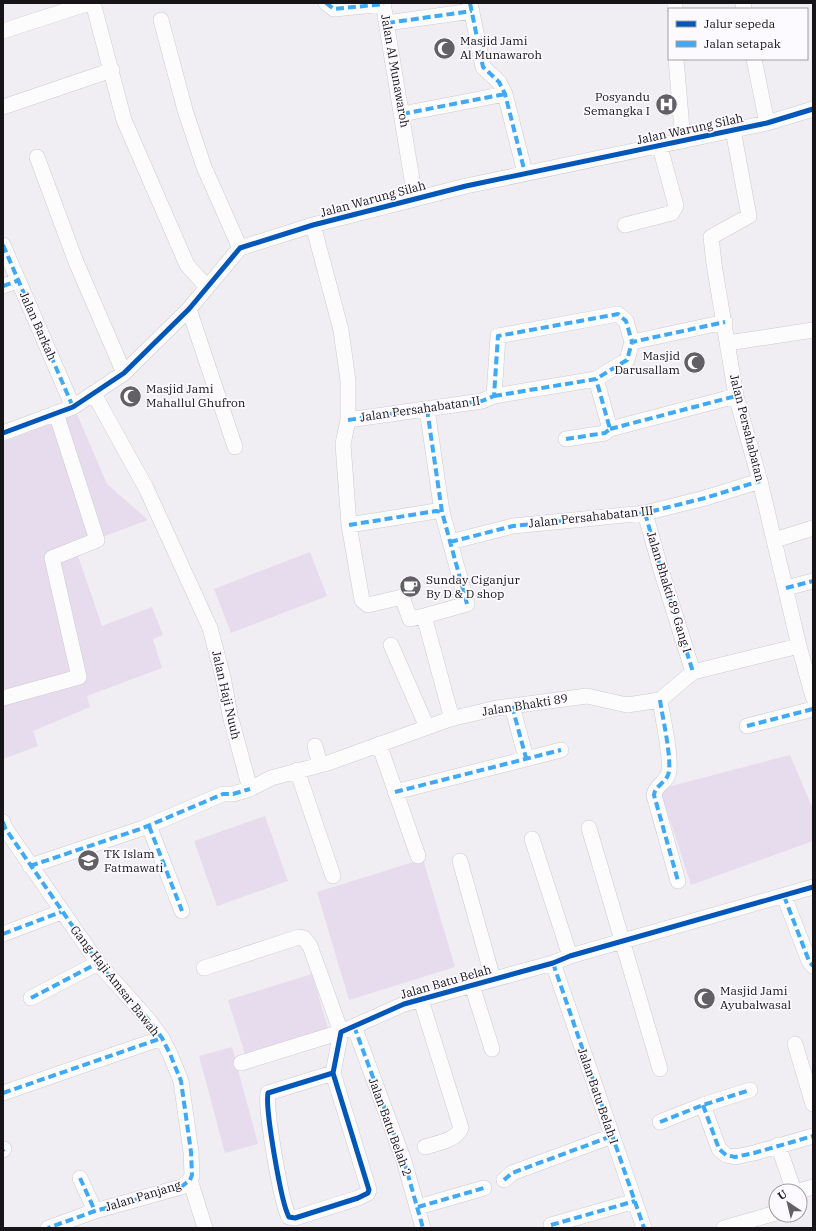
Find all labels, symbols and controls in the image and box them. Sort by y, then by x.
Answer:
legend [668,8,808,60]
street label: Jalan Al Munawaroh [378,13,413,129]
text: Jalur sepeda [704,16,776,31]
place label: Masjid Jami Al Munawaroh [460,33,542,62]
mosque icon: Masjid Jami Al Munawaroh [431,35,457,61]
text: Jalan setapak [704,36,781,51]
place label: Posyandu Semangka I [584,89,651,118]
hospital icon: Posyandu Semangka I [653,91,679,117]
street label: Jalan Warung Silah [635,110,745,147]
street label: Jalan Warung Silah [319,177,428,220]
street label: Jalan Barkah [17,289,60,363]
place label: Masjid Darusallam [614,348,681,377]
mosque icon: Masjid Darusallam [682,350,708,376]
street label: Jalan Persahabatan [727,373,768,483]
place label: Masjid Jami Mahallul Ghufron [146,381,246,410]
mosque icon: Masjid Jami Mahallul Ghufron [118,383,144,409]
street label: Jalan Persahabatan II [359,393,481,424]
street label: Jalan Persahabatan III [528,502,654,531]
street label: Jalan Bhakti 89 Gang I [644,529,695,654]
place label: Sunday Ciganjur By D & D shop [426,572,520,601]
cafe icon: Sunday Ciganjur By D & D shop [398,574,424,600]
street label: Jalan Haji Nuuh [209,649,244,741]
street label: Jalan Bhakti 89 [481,690,569,719]
place label: TK Islam Fatmawati [104,846,163,875]
school or university icon: TK Islam Fatmawati [75,848,101,874]
street label: Gang Haji Amsar Bawah [67,922,164,1039]
street label: Jalan Batu Belah [399,961,493,1002]
place label: Masjid Jami Ayubalwasal [720,983,792,1012]
mosque icon: Masjid Jami Ayubalwasal [691,985,717,1011]
street label: Jalan Batu Belah I [575,1046,622,1146]
street label: Jalan Batu Belah 2 [366,1076,415,1178]
street label: Jalan Panjang [103,1177,183,1214]
north arrow [768,1183,808,1223]
text: U [775,1186,790,1203]

